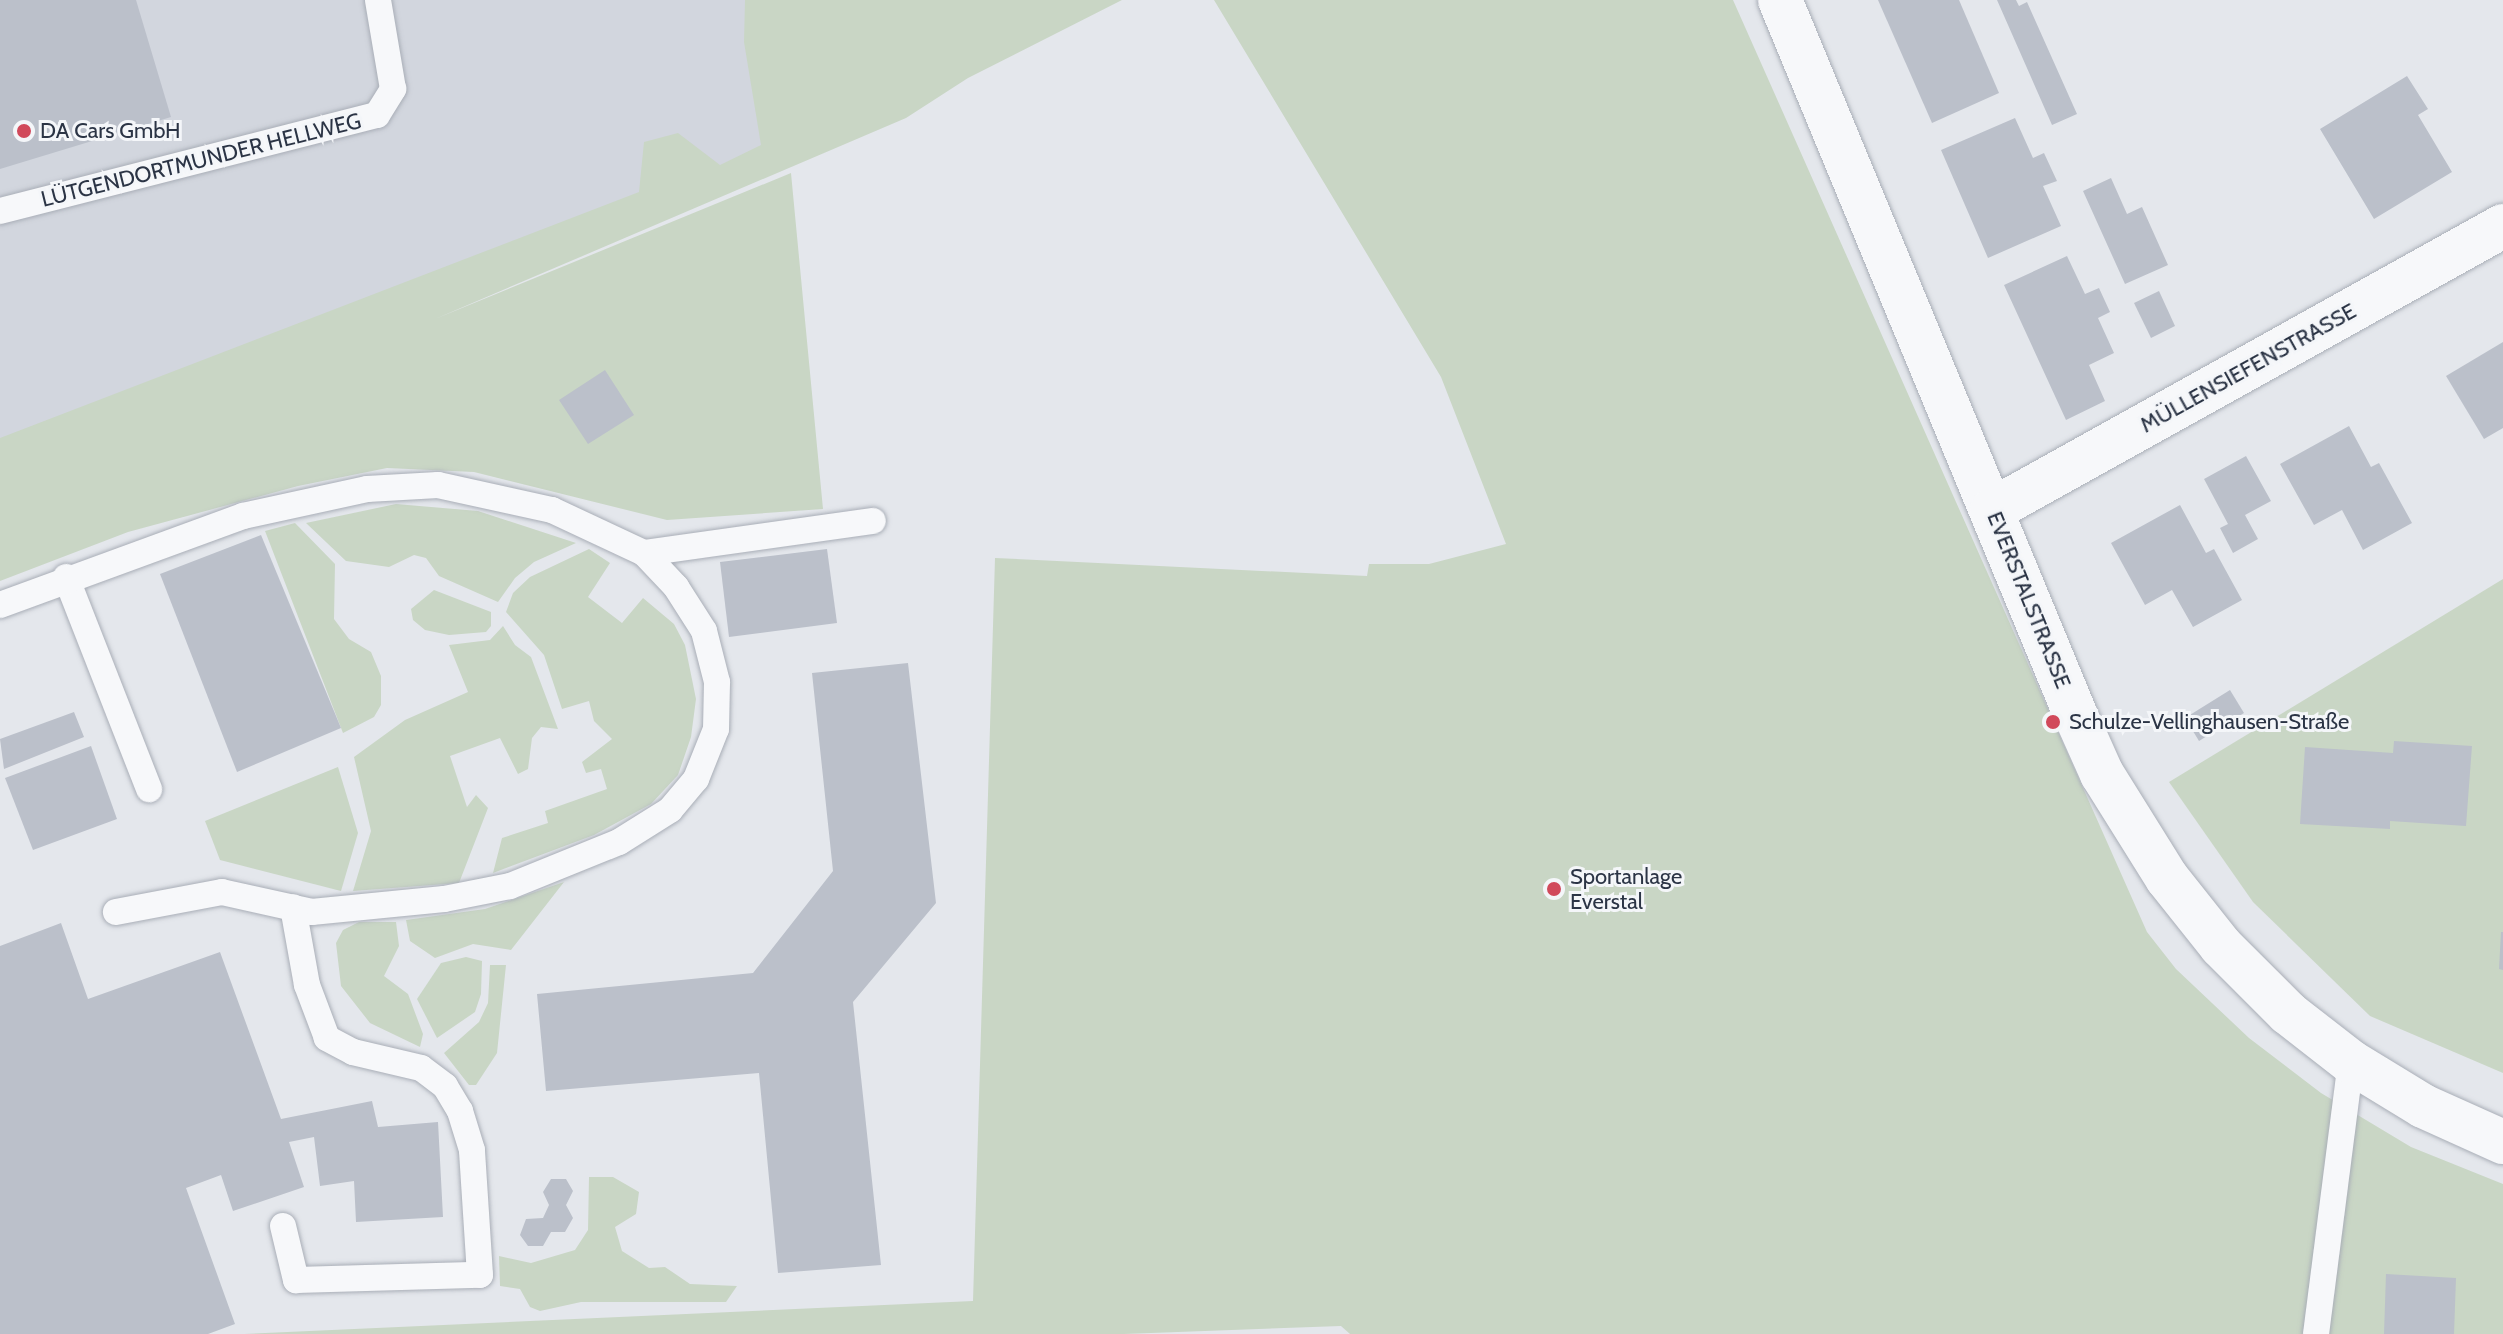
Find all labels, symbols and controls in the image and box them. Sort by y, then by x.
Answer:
street label: LÜTGENDORTMUNDER HELLWEG [38,107,364,213]
place label: DA Cars GmbH [40,118,181,144]
marker: DA Cars GmbH [15,122,33,140]
street label: MÜLLENSIEFENSTRASSE [2136,298,2360,438]
street label: EVERSTALSTRASSE [1981,508,2077,692]
place label: Schulze-Vellinghausen-Straße [2069,709,2349,735]
marker: Schulze-Vellinghausen-Straße [2044,713,2062,731]
place label: Sportanlage Everstal [1570,863,1682,914]
marker: Sportanlage Everstal [1545,880,1563,898]

